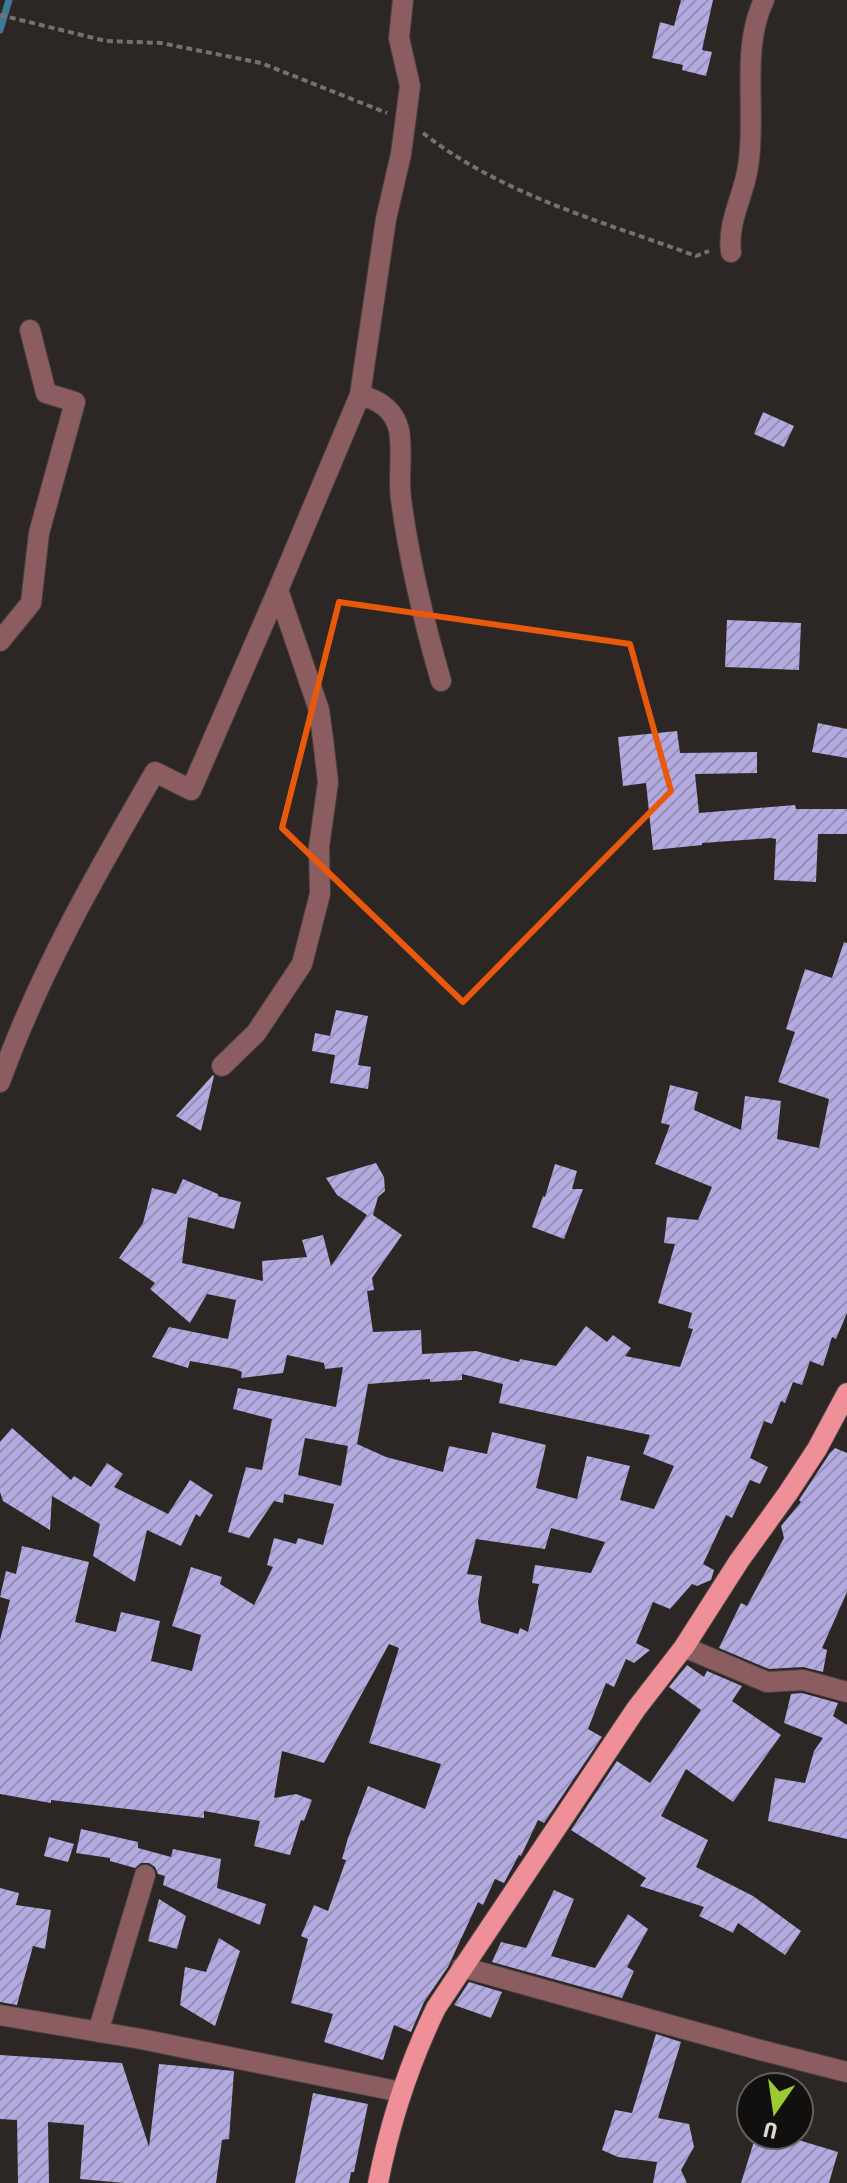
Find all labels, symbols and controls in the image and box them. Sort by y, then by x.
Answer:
north arrow [735,2071,815,2151]
text: U [761,2116,780,2145]

